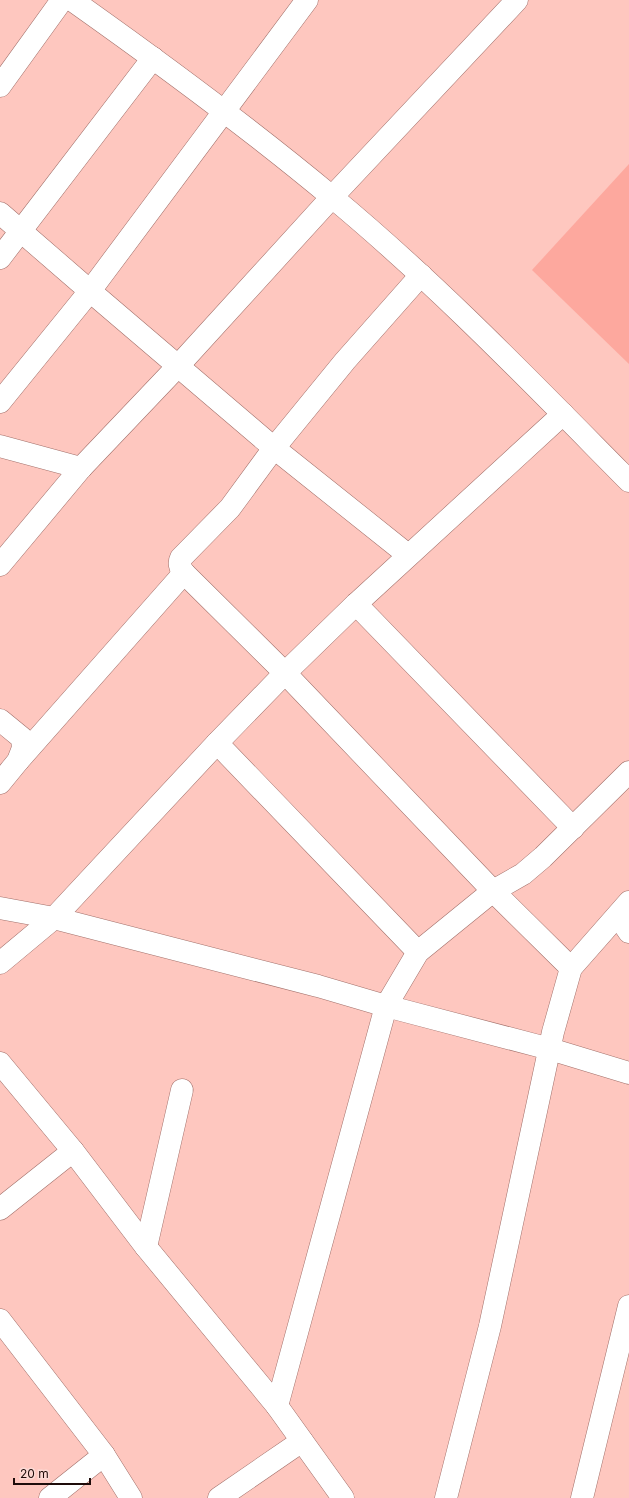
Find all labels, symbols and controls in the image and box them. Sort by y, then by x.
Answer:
scale bar [14,1460,90,1486]
text: 20 m [20,1466,49,1481]

